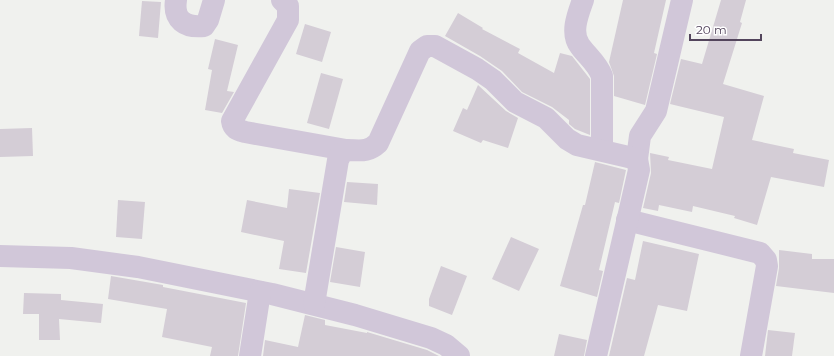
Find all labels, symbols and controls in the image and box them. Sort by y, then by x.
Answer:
scale bar [690,16,761,42]
text: 20 m [696,22,727,37]

